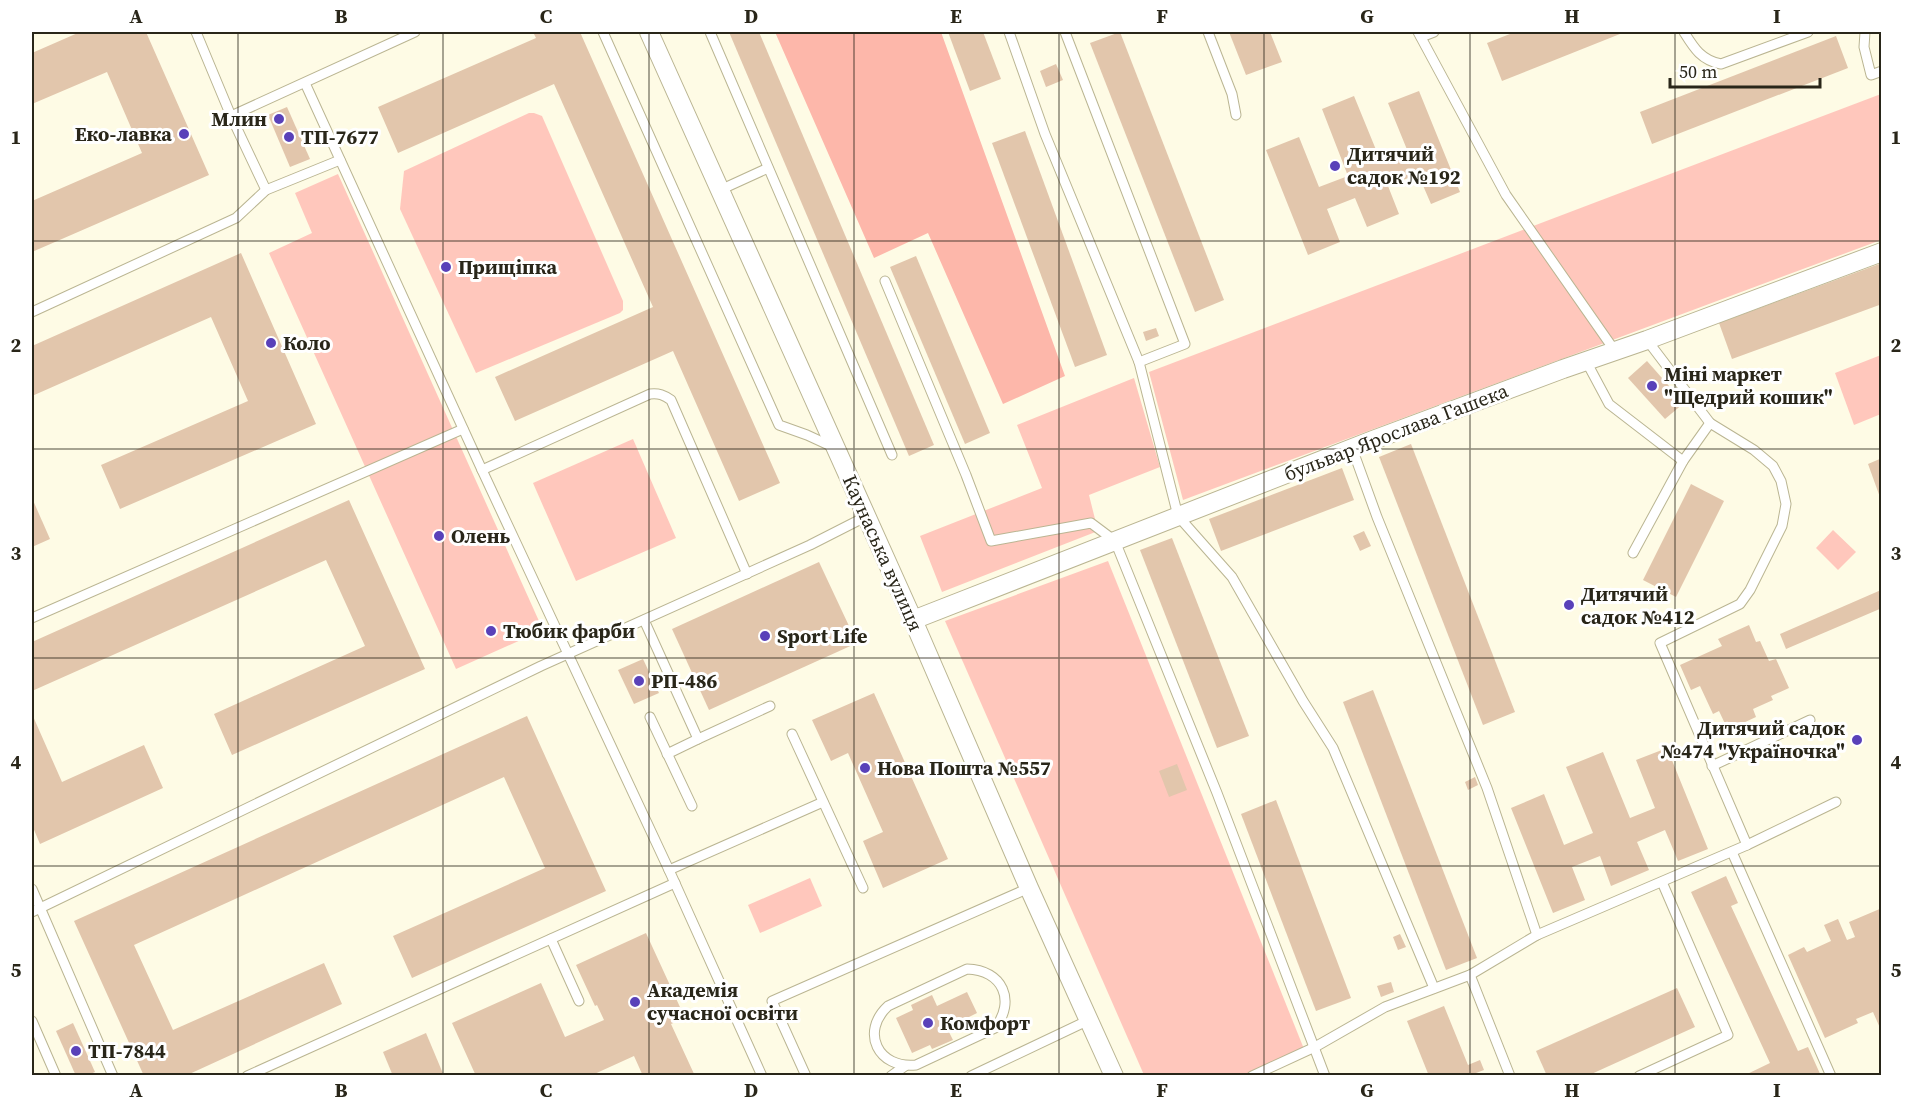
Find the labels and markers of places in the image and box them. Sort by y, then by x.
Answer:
place label: Млин [211,105,267,133]
marker: Млин [272,112,286,126]
place label: Еко-лавка [75,120,172,148]
place label: ТП-7677 [301,123,379,151]
marker: Еко-лавка [177,127,191,141]
marker: ТП-7677 [282,130,296,144]
place label: Дитячий садок №192 [1347,140,1461,191]
marker: Дитячий садок №192 [1328,159,1342,173]
place label: Прищіпка [458,253,557,281]
marker: Прищіпка [439,260,453,274]
place label: Коло [283,329,331,357]
marker: Коло [264,336,278,350]
place label: Міні маркет "Щедрий кошик" [1664,360,1833,411]
marker: Міні маркет "Щедрий кошик" [1645,379,1659,393]
place label: Олень [451,522,511,550]
marker: Олень [432,529,446,543]
place label: Дитячий садок №412 [1581,580,1695,631]
marker: Дитячий садок №412 [1562,598,1576,612]
place label: Тюбик фарби [503,617,635,645]
place label: Sport Life [777,622,867,650]
marker: Тюбик фарби [484,624,498,638]
marker: Sport Life [758,629,772,643]
place label: РП-486 [651,667,718,695]
marker: РП-486 [632,674,646,688]
place label: Дитячий садок №474 "Україночка" [1661,714,1845,765]
marker: Дитячий садок №474 "Україночка" [1850,733,1864,747]
place label: Нова Пошта №557 [877,754,1051,782]
marker: Нова Пошта №557 [858,761,872,775]
place label: Академія сучасної освіти [647,976,798,1027]
marker: Академія сучасної освіти [628,995,642,1009]
place label: Комфорт [940,1009,1030,1037]
marker: Комфорт [921,1016,935,1030]
place label: ТП-7844 [88,1037,166,1065]
marker: ТП-7844 [69,1044,83,1058]

